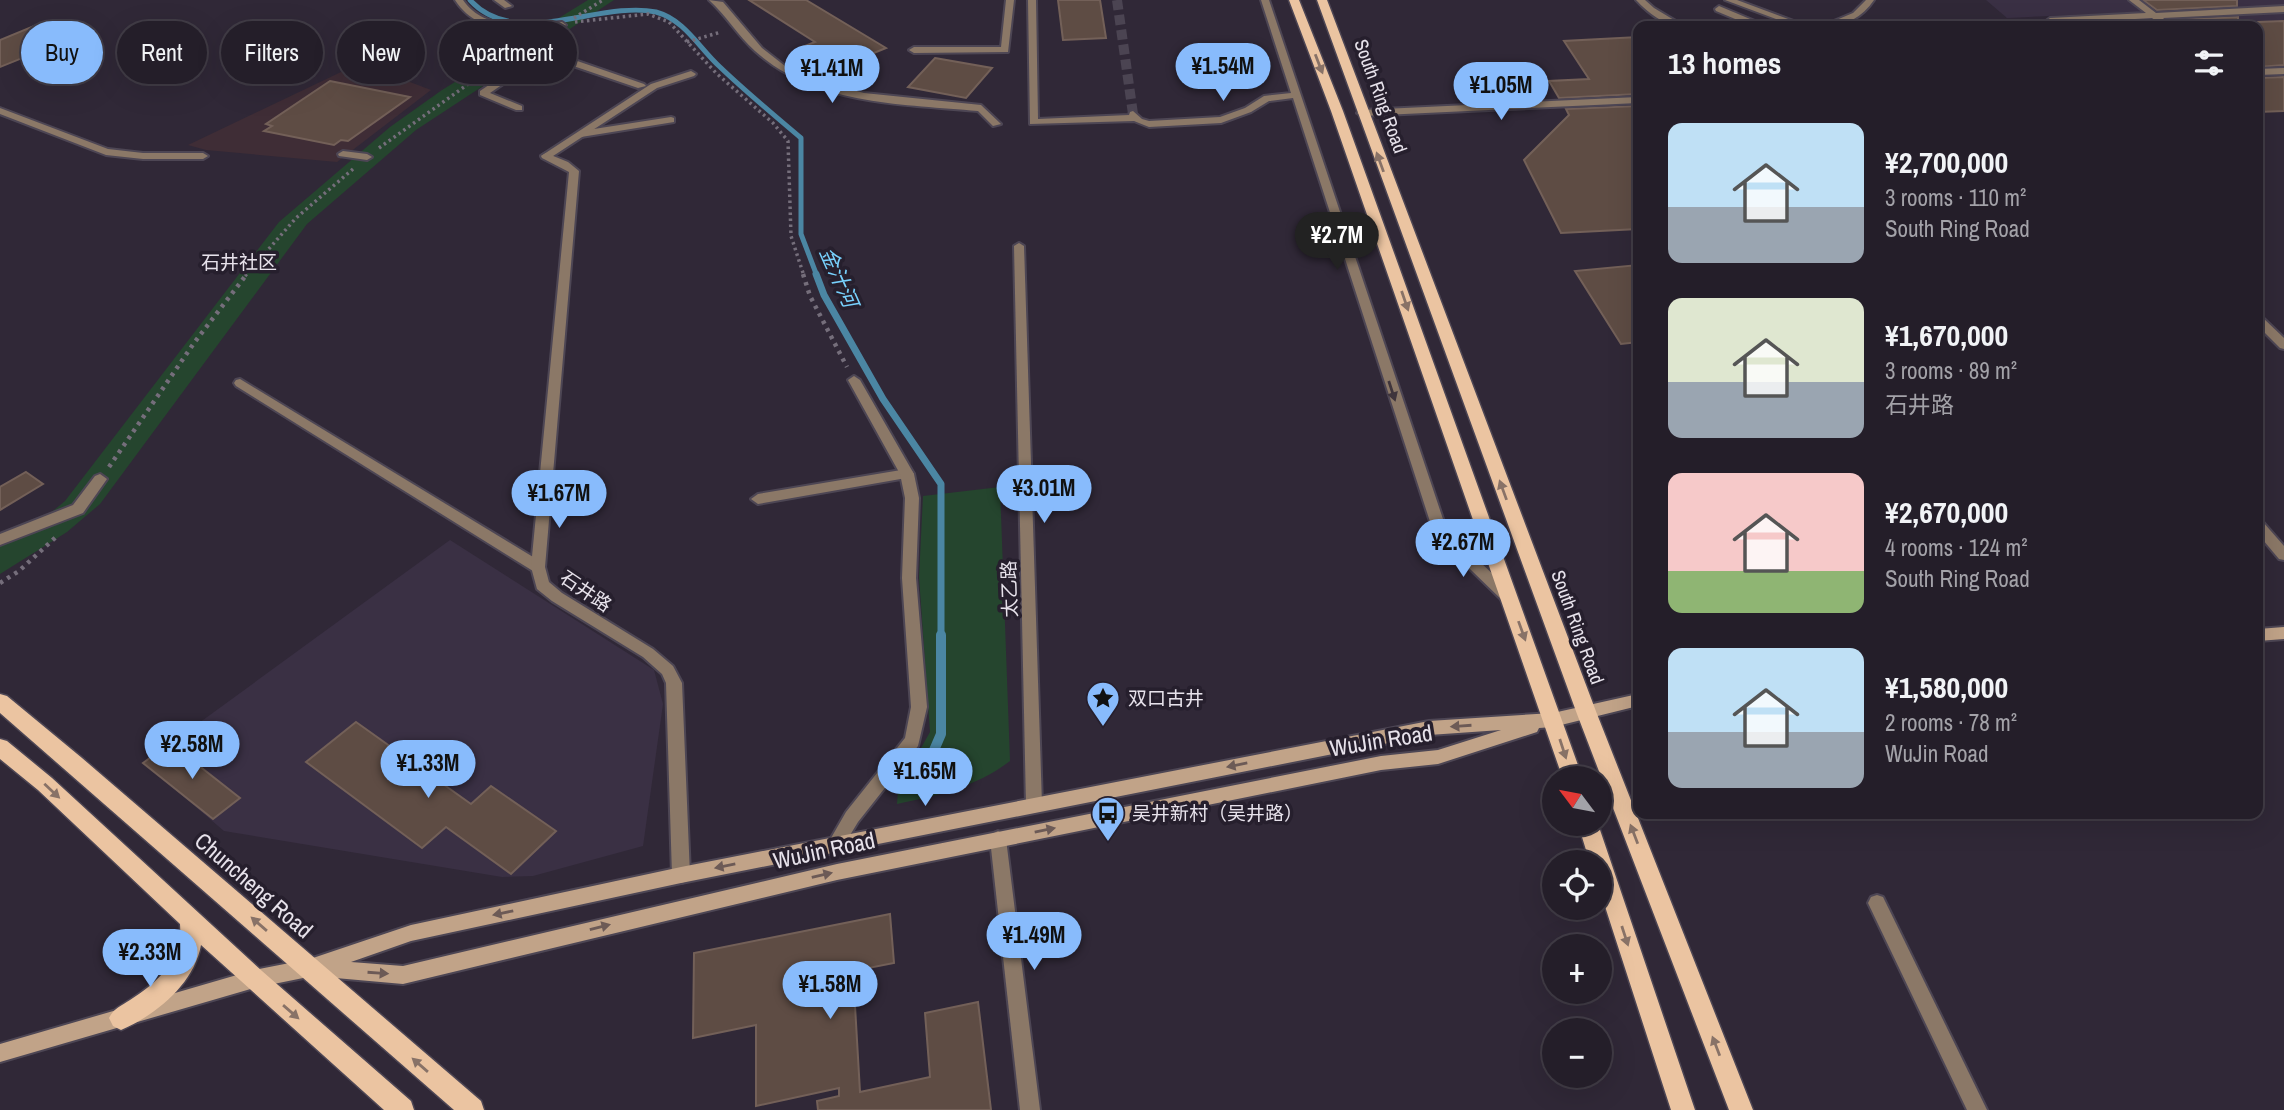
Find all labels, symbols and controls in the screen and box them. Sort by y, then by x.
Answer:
chip: Buy [21,21,103,84]
chip: Rent [117,21,207,84]
chip: Filters [221,21,323,84]
chip: New [337,21,425,84]
chip: Apartment [439,21,577,84]
street label: South Ring Road [1348,35,1414,157]
pin: ¥1.54M [1166,43,1280,103]
text: 13 homes [1668,43,1782,83]
icon: filters [2190,44,2228,82]
pin: ¥1.41M [775,46,889,105]
text: ¥1.54M [1192,50,1254,81]
text: ¥1.41M [801,52,863,83]
one-way arrow [1314,53,1325,74]
pin: ¥1.05M [1444,62,1558,122]
text: ¥1.05M [1470,69,1532,100]
text: ¥2,700,000 [1885,142,2008,182]
one-way arrow [1374,151,1385,172]
icon: home [1724,151,1808,235]
text: 3 rooms · 110 m² [1885,182,2026,213]
pin: ¥2.7M [1288,212,1386,272]
text: South Ring Road [1885,213,2030,244]
text: ¥2.7M [1311,219,1363,250]
water label: 金汁河 [813,242,867,315]
district label: 石井社区 [201,249,277,275]
one-way arrow [1400,290,1411,311]
text: ¥1,670,000 [1885,315,2008,355]
icon: home [1724,326,1808,410]
text: 3 rooms · 89 m² [1885,355,2017,386]
one-way arrow [1387,381,1398,402]
text: 石井路 [1885,389,1954,420]
pin: ¥3.01M [987,466,1101,525]
pin: ¥1.67M [502,470,616,530]
text: ¥3.01M [1013,472,1075,503]
text: ¥1.67M [528,477,590,508]
one-way arrow [1497,479,1508,500]
text: ¥2,670,000 [1885,492,2008,532]
icon: home [1724,501,1808,585]
pin: ¥2.67M [1406,520,1520,579]
text: ¥2.67M [1432,526,1494,557]
text: 4 rooms · 124 m² [1885,532,2028,563]
street label: 太乙路 [995,560,1023,618]
text: South Ring Road [1885,563,2030,594]
street label: 石井路 [555,564,617,618]
street label: South Ring Road [1545,566,1611,688]
one-way arrow [1516,620,1527,641]
text: ¥1,580,000 [1885,667,2008,707]
icon: home [1724,676,1808,760]
place icon: 双口古井 [1084,679,1122,728]
place label: 双口古井 [1128,685,1204,711]
text: 2 rooms · 78 m² [1885,707,2017,738]
street label: WuJin Road [1327,717,1435,763]
one-way arrow [1450,721,1472,732]
pin: ¥2.58M [135,722,249,781]
text: ¥2.58M [161,728,223,759]
text: WuJin Road [1885,738,1988,769]
one-way arrow [1558,739,1569,760]
pin: ¥1.33M [371,740,485,800]
text: ¥1.33M [397,747,459,778]
pin: ¥1.65M [868,748,982,808]
text: ¥1.65M [894,755,956,786]
one-way arrow [1226,760,1248,771]
north arrow [1542,766,1612,836]
map controls [1542,766,1612,1088]
one-way arrow [43,782,60,798]
bus stop icon: 吴井新村（吴井路） [1089,794,1127,843]
place label: 吴井新村（吴井路） [1132,800,1303,826]
street label: WuJin Road [770,824,878,876]
one-way arrow [1034,824,1056,835]
one-way arrow [1628,824,1639,845]
street label: Chuncheng Road [188,825,320,945]
button: locate [1542,850,1612,920]
one-way arrow [714,861,736,872]
one-way arrow [811,869,833,880]
one-way arrow [492,908,514,919]
pin: ¥1.49M [977,912,1091,972]
one-way arrow [250,916,268,932]
text: ¥1.49M [1003,919,1065,950]
one-way arrow [589,921,611,932]
one-way arrow [1620,925,1631,946]
pin: ¥2.33M [93,930,207,989]
button: + [1542,934,1612,1004]
text: ¥2.33M [119,936,181,967]
pin: ¥1.58M [773,962,887,1021]
one-way arrow [368,968,390,979]
text: ¥1.58M [799,968,861,999]
one-way arrow [282,1004,300,1020]
button: − [1542,1018,1612,1088]
one-way arrow [1711,1036,1722,1057]
one-way arrow [411,1057,429,1073]

